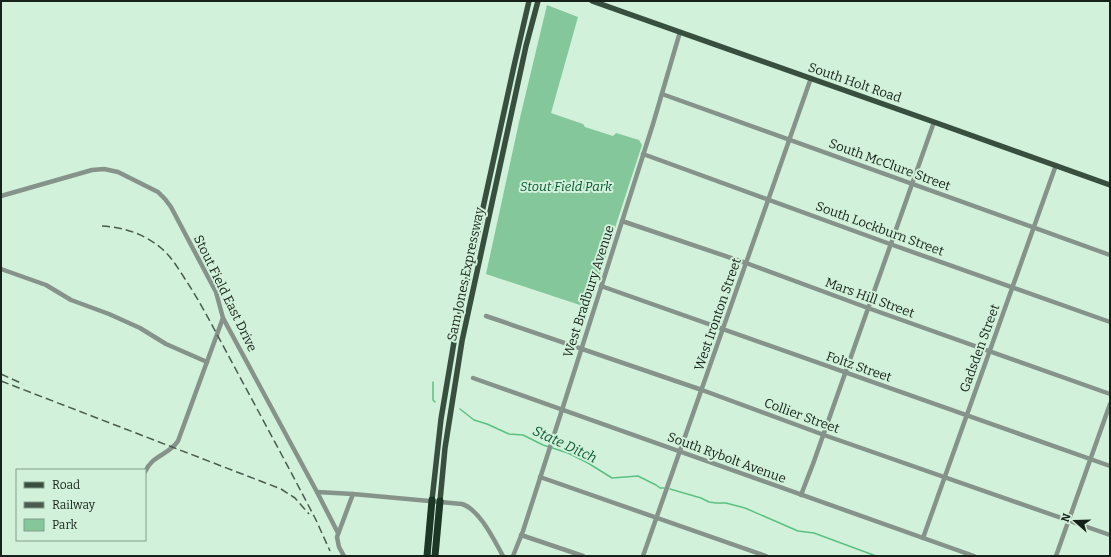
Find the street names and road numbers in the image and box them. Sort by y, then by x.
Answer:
street label: South Holt Road [806,59,904,106]
street label: South McClure Street [827,136,953,194]
street label: South Lockburn Street [814,198,946,259]
street label: Sam Jones Expressway [444,206,487,342]
street label: West Bradbury Avenue [560,223,617,359]
street label: Stout Field East Drive [191,233,260,354]
street label: West Ironton Street [691,256,744,373]
street label: Mars Hill Street [823,274,917,321]
street label: Gadsden Street [957,302,1002,394]
street label: Foltz Street [824,348,894,385]
street label: Collier Street [762,395,842,436]
street label: South Rybolt Avenue [665,429,788,486]

